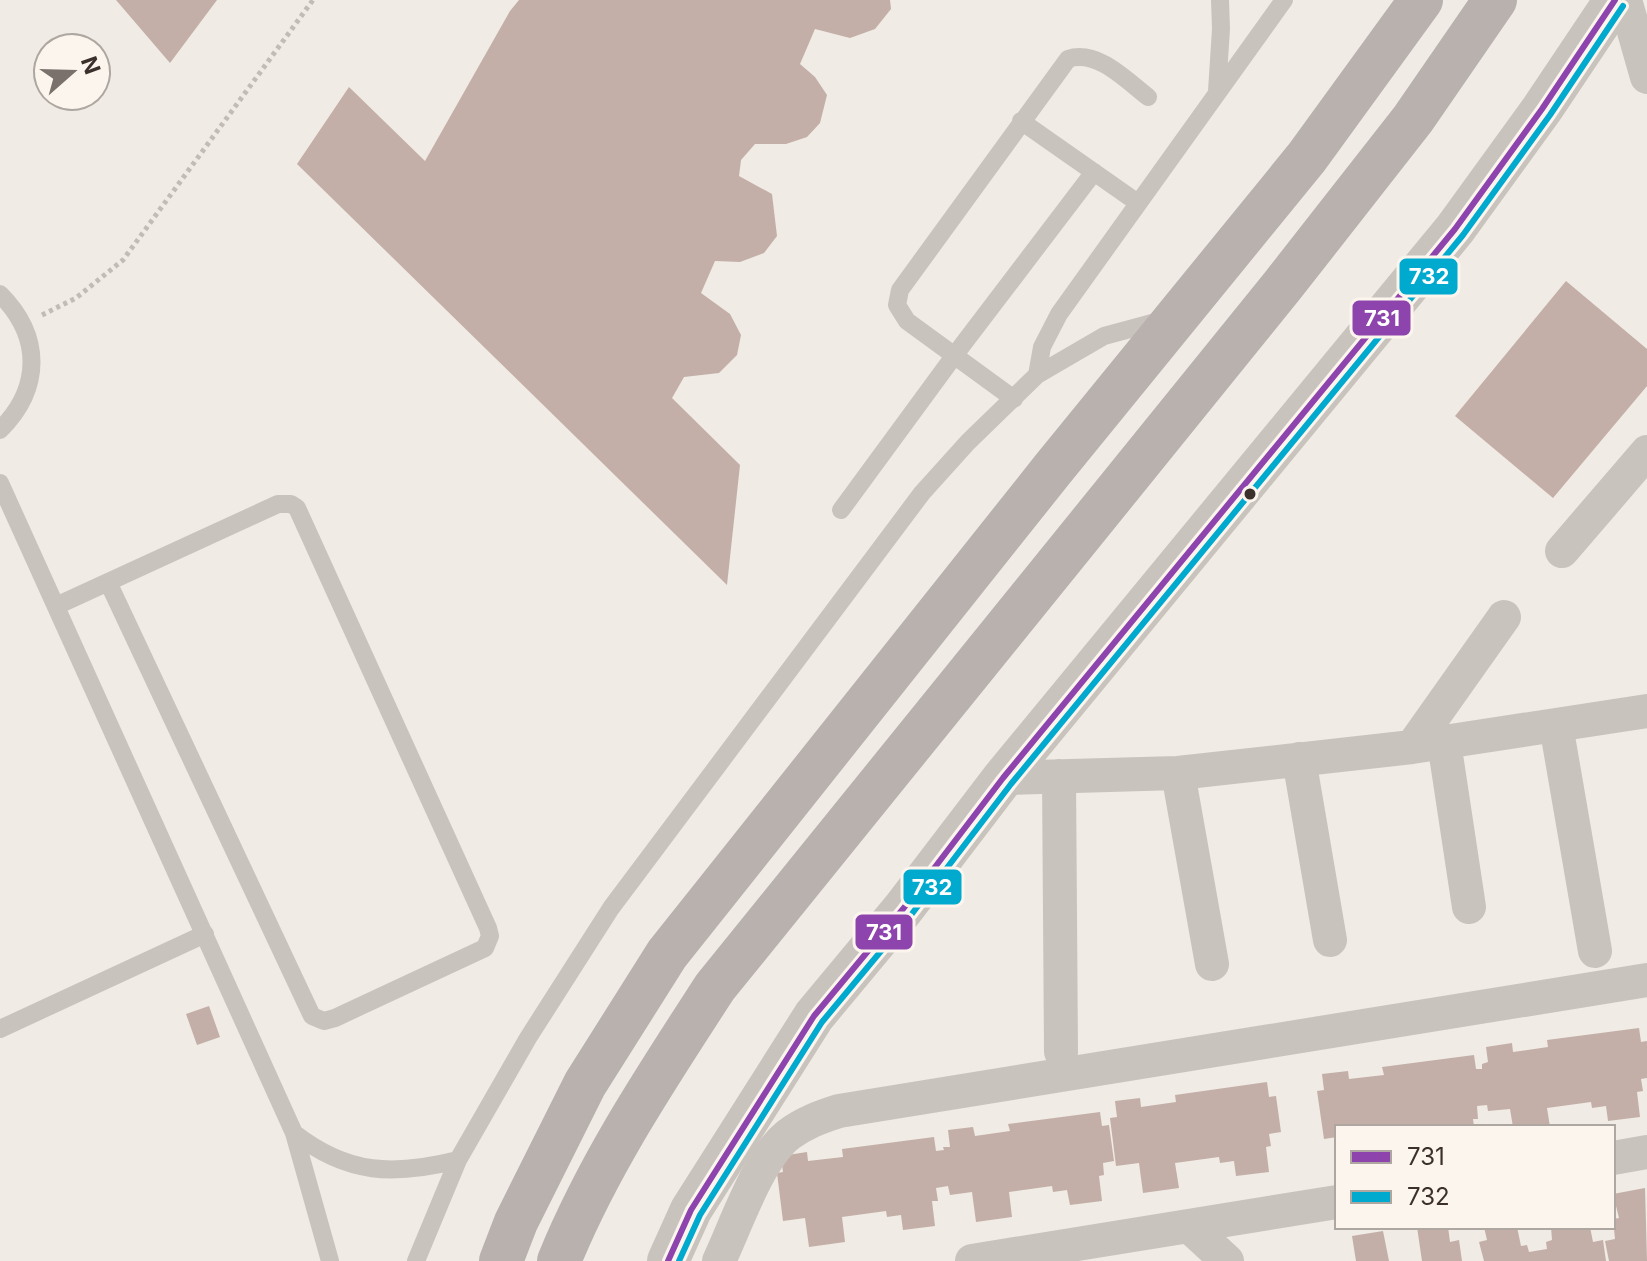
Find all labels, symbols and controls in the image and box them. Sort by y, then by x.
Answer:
north arrow [32,32,112,112]
text: N [76,53,106,77]
line badge: 732 [1398,257,1459,296]
text: 732 [1409,263,1449,289]
line badge: 731 [1351,299,1412,337]
text: 731 [1364,305,1400,331]
unlabelled marker [1242,486,1258,502]
line badge: 732 [902,868,963,906]
text: 732 [912,874,952,900]
line badge: 731 [854,913,914,951]
text: 731 [866,919,902,945]
legend [1335,1125,1615,1229]
text: 731 [1407,1142,1445,1171]
text: 732 [1407,1182,1450,1211]

